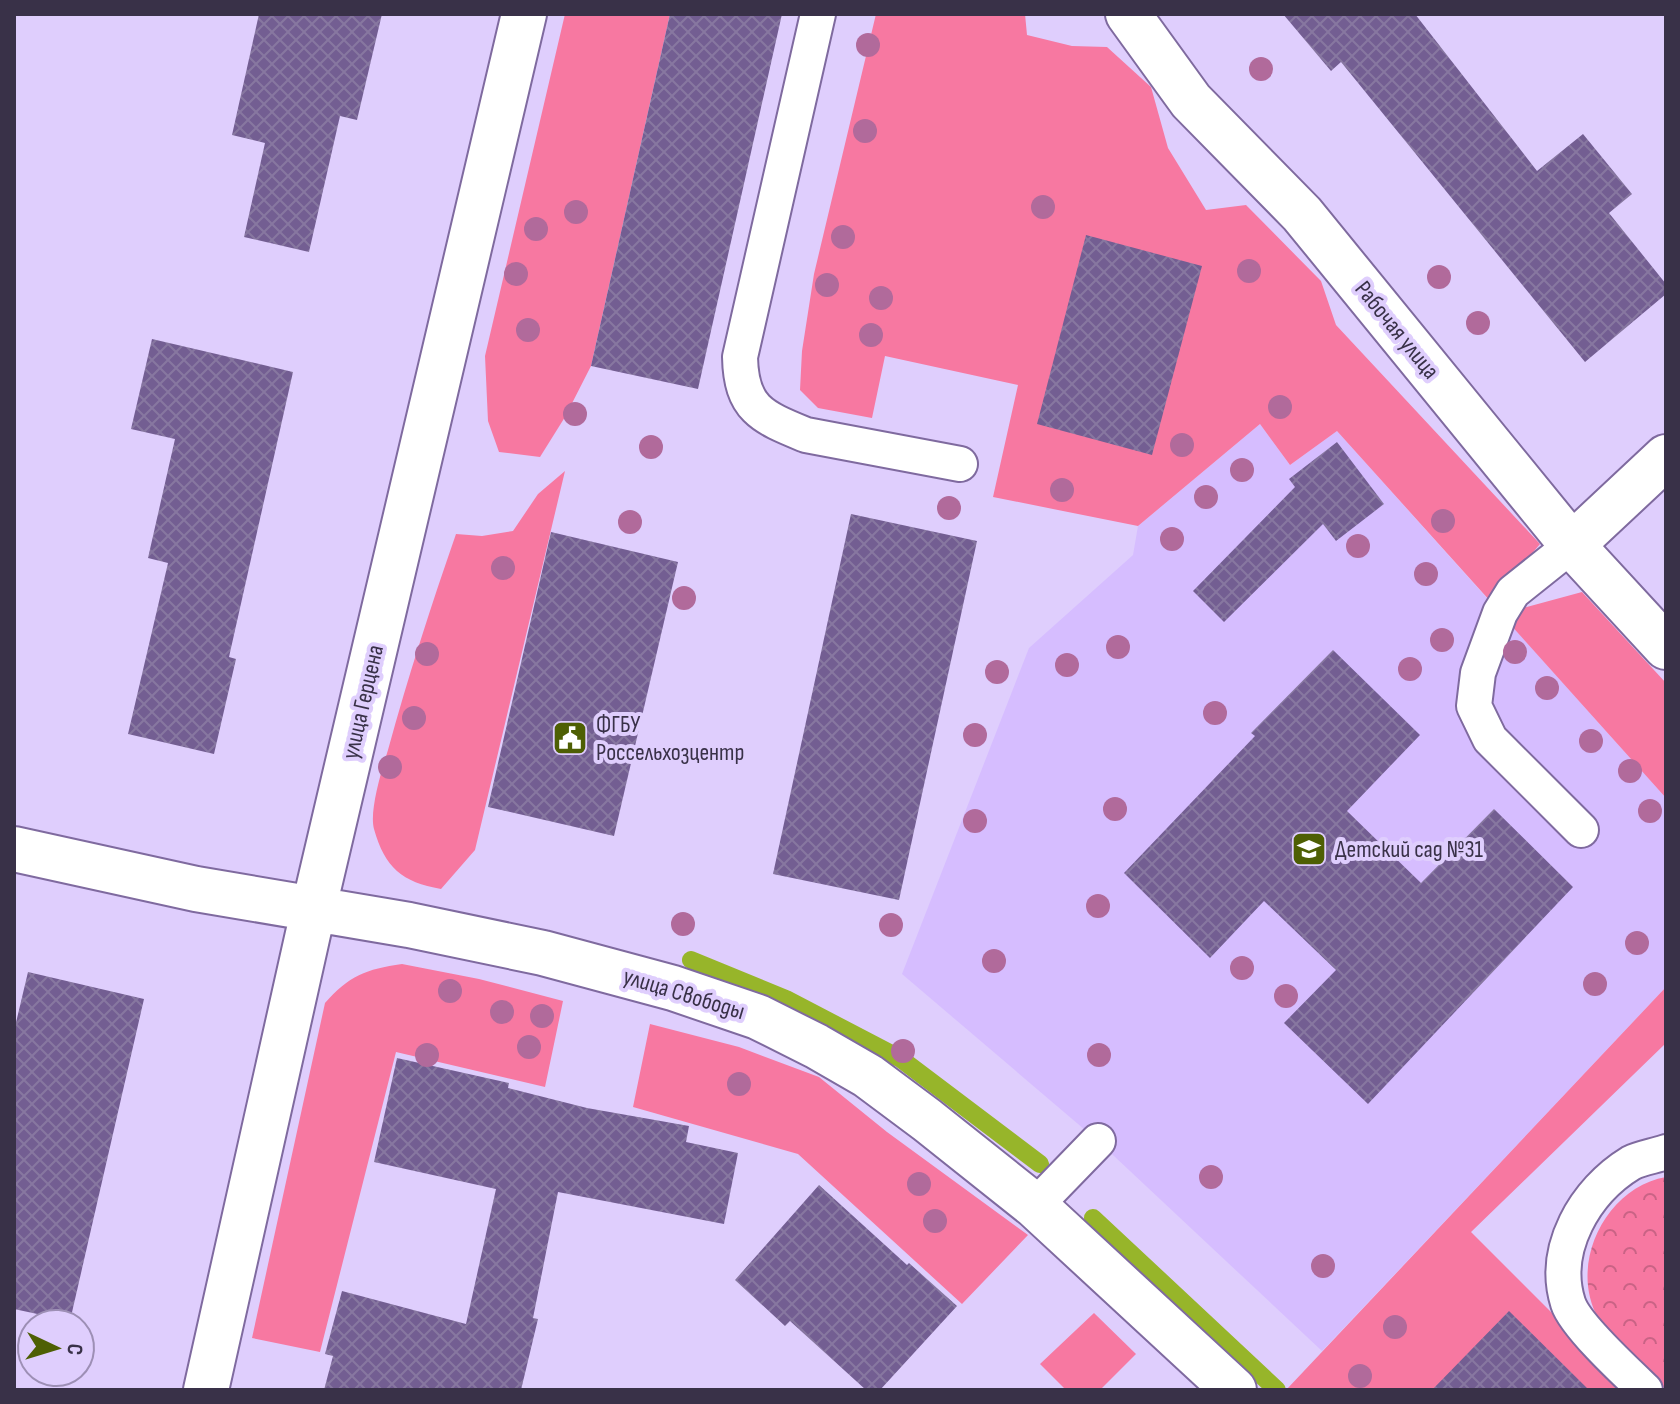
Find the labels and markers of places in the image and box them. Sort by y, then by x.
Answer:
place label: ФГБУ Россельхозцентр [596,710,744,767]
public building icon: ФГБУ Россельхозцентр [551,719,589,757]
school or university icon: Детский сад №31 [1290,830,1328,868]
place label: Детский сад №31 [1335,835,1484,864]

